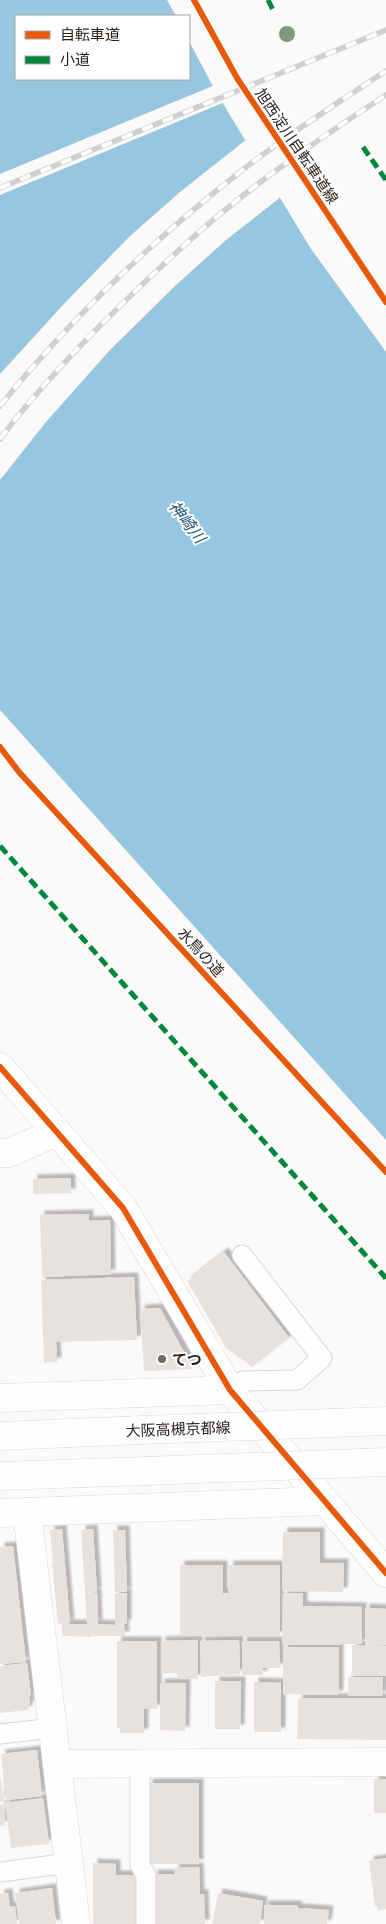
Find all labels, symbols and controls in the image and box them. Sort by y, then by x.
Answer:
legend [15,15,190,80]
text: 自転車道 [60,26,120,43]
text: 小道 [60,51,90,68]
street label: 旭西淀川自転車道線 [252,85,342,207]
water label: 神崎川 [166,498,210,548]
street label: 水鳥の道 [175,924,227,980]
place label: てつ [172,1351,202,1368]
marker: てつ [156,1353,168,1365]
street label: 大阪高槻京都線 [125,1419,231,1439]

